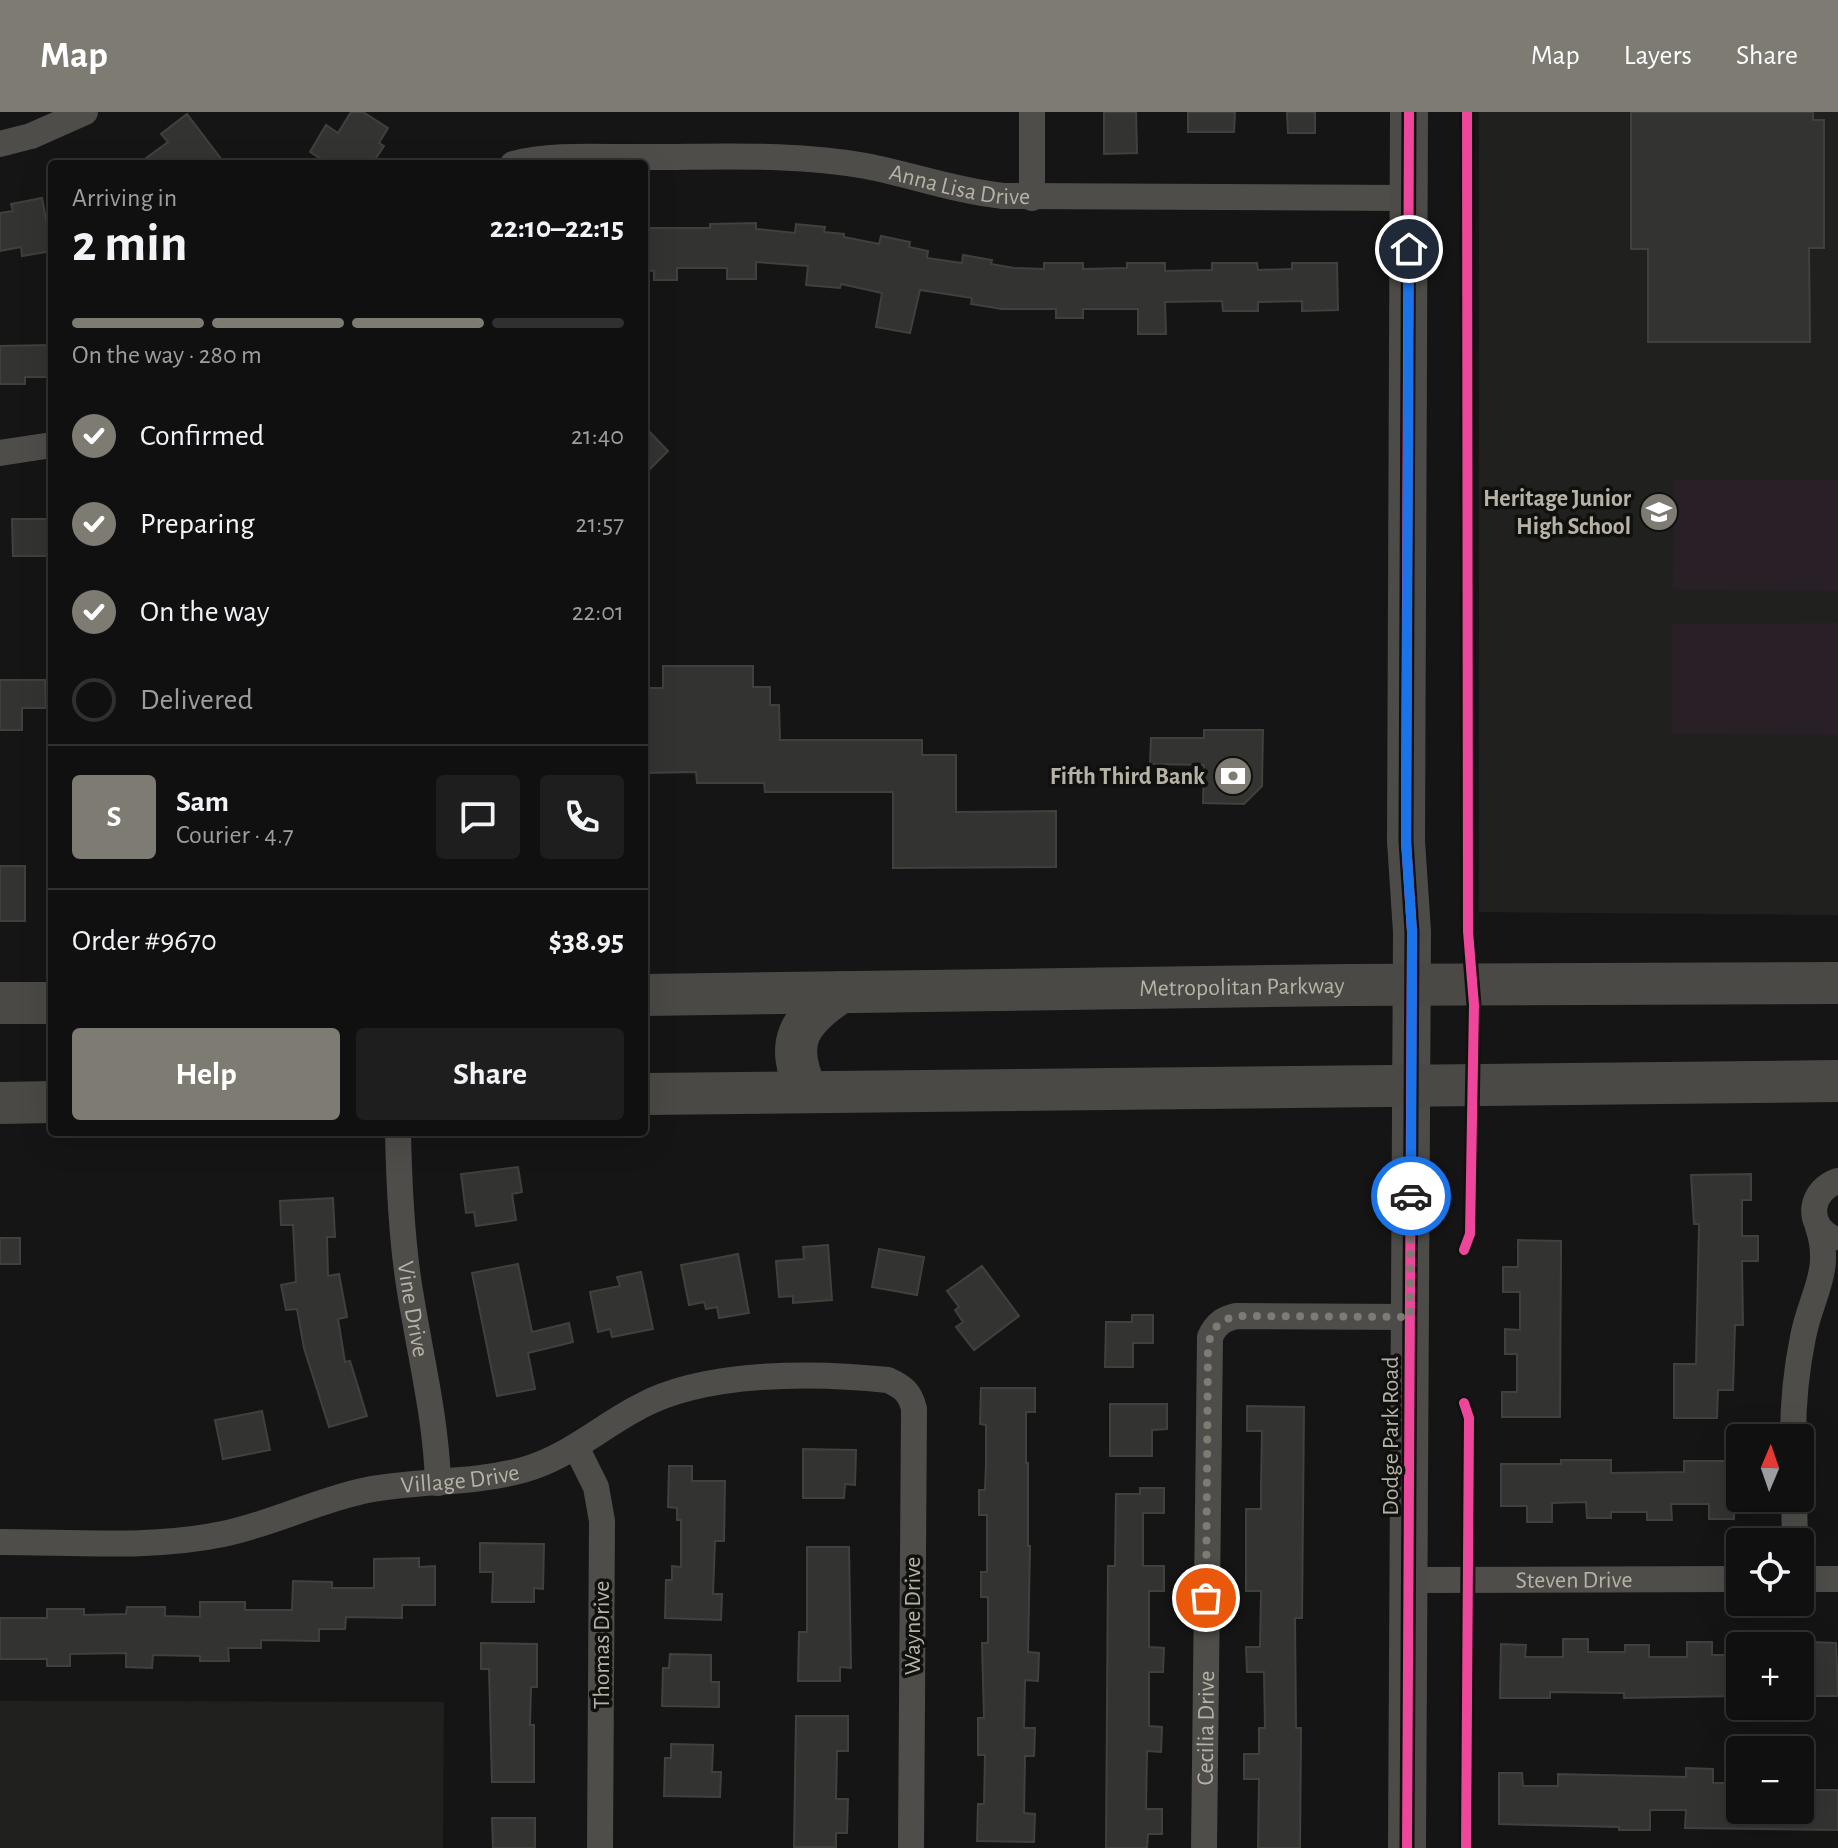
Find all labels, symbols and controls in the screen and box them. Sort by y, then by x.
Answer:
text: Map [40,37,108,75]
text: Map [1531,42,1580,70]
text: Layers [1624,42,1692,70]
text: Share [1736,42,1798,70]
street label: Anna Lisa Drive [887,161,1030,209]
text: Arriving in [72,185,177,211]
text: 22:10–22:15 [490,213,624,243]
pin [1375,215,1443,283]
text: 2 min [72,218,187,270]
icon: home [1387,227,1431,271]
text: On the way · 280 m [72,342,262,368]
icon: check [72,414,116,458]
text: Confirmed [140,421,264,451]
text: 21:40 [571,423,624,449]
place label: Heritage Junior High School [1483,487,1632,539]
school or university icon: Heritage Junior High School [1638,491,1680,533]
icon: check [72,502,116,546]
text: Preparing [140,509,255,539]
text: 21:57 [576,511,624,537]
icon: check [72,590,116,634]
text: On the way [140,597,269,627]
text: 22:01 [572,599,624,625]
text: Delivered [140,685,253,715]
bank icon: Fifth Third Bank [1212,755,1254,797]
place label: Fifth Third Bank [1050,765,1205,789]
button: chat [436,775,520,859]
button: phone [540,775,624,859]
text: Sam [176,787,229,817]
text: S [107,802,121,832]
text: Courier · 4.7 [176,822,294,848]
text: Order #9670 [72,926,217,956]
text: $38.95 [548,926,624,956]
street label: Metropolitan Parkway [1139,974,1345,1001]
button: Help [72,1028,340,1120]
button: Share [356,1028,624,1120]
courier [1371,1156,1451,1236]
icon: car [1389,1174,1433,1218]
street label: Vine Drive [393,1260,433,1359]
street label: Dodge Park Road [1379,1356,1403,1516]
north arrow [1726,1424,1814,1512]
map controls [1726,1424,1814,1824]
street label: Village Drive [400,1460,522,1498]
button: locate [1726,1528,1814,1616]
street label: Wayne Drive [901,1557,925,1675]
pin [1172,1564,1240,1632]
street label: Steven Drive [1515,1568,1633,1593]
icon: bag [1184,1576,1228,1620]
street label: Thomas Drive [590,1581,614,1709]
button: + [1726,1632,1814,1720]
street label: Cecilia Drive [1194,1670,1219,1786]
button: − [1726,1736,1814,1824]

